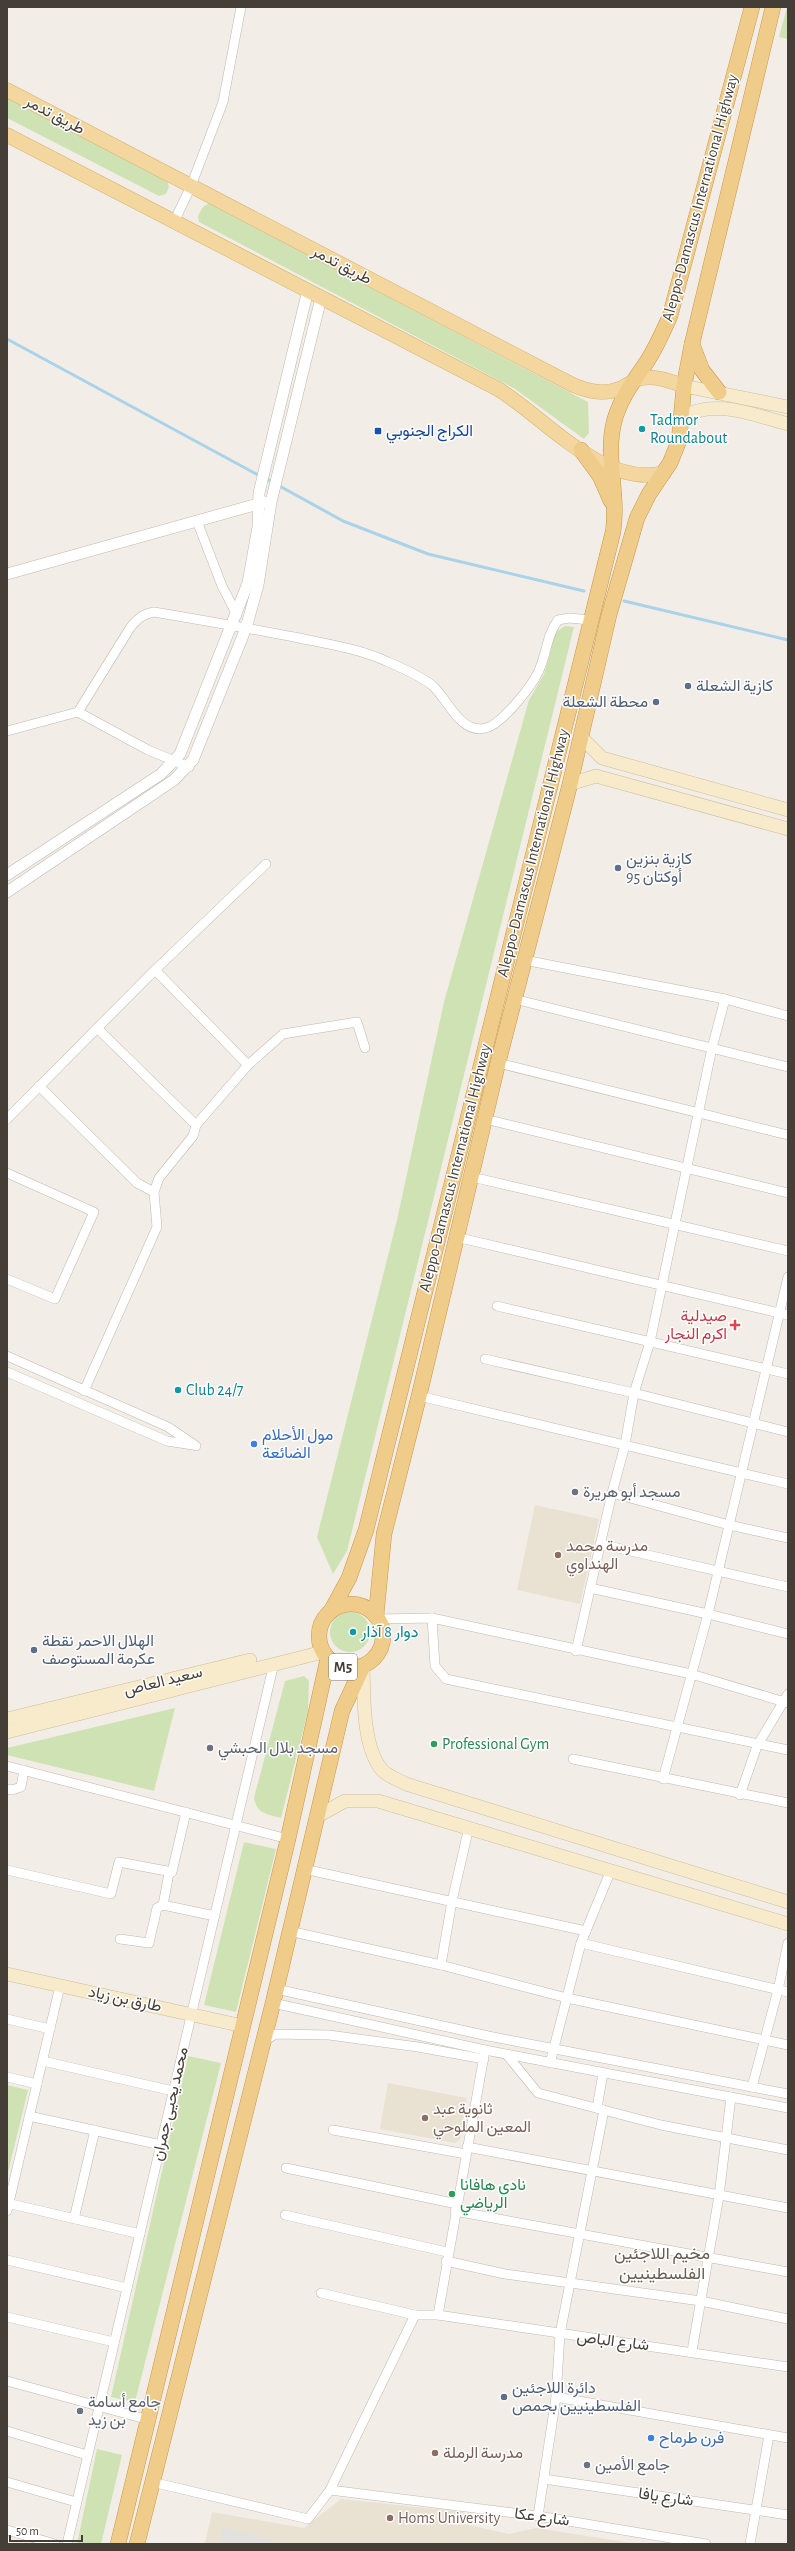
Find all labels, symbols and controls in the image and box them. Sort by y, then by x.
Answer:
street label: Aleppo-Damascus International Highway [659,72,742,324]
street label: طريق تدمر [21,92,87,139]
street label: طريق تدمر [308,242,374,289]
place label: Tadmor Roundabout [650,412,727,446]
place label: الكراج الجنوبي [386,423,473,444]
marker: Tadmor Roundabout [637,424,647,434]
marker: الكراج الجنوبي [373,426,383,436]
place label: كازية الشعلة [696,678,773,696]
marker: كازية الشعلة [683,681,693,691]
place label: محطة الشعلة [562,694,648,710]
marker: محطة الشعلة [651,697,661,707]
street label: Aleppo-Damascus International Highway [494,727,573,979]
place label: كازية بنزين أوكتان 95 [626,851,692,887]
marker: كازية بنزين أوكتان 95 [613,863,623,873]
street label: Aleppo-Damascus International Highway [416,1042,495,1294]
place label: صيدلية اكرم النجار [664,1308,727,1344]
marker: صيدلية اكرم النجار [730,1320,740,1330]
place label: Club 24/7 [186,1382,244,1398]
marker: Club 24/7 [173,1385,183,1395]
place label: مول الأحلام الضائعة [262,1426,333,1461]
marker: مول الأحلام الضائعة [249,1439,259,1449]
place label: مسجد أبو هريرة [583,1483,681,1502]
marker: مسجد أبو هريرة [570,1487,580,1497]
place label: مدرسة محمد الهنداوي [566,1538,648,1577]
marker: مدرسة محمد الهنداوي [553,1550,563,1560]
place label: دوار 8 آذار [360,1624,418,1642]
marker: دوار 8 آذار [348,1627,358,1637]
place label: الهلال الاحمر نقطة عكرمة المستوصف [42,1633,155,1669]
marker: الهلال الاحمر نقطة عكرمة المستوصف [29,1645,39,1655]
road number: M5 [329,1654,357,1680]
street label: سعيد العاص [122,1664,204,1700]
place label: Professional Gym [442,1736,549,1753]
marker: Professional Gym [429,1739,439,1749]
place label: مسجد بلال الحبشي [218,1740,338,1761]
marker: مسجد بلال الحبشي [205,1743,215,1753]
street label: طارق بن زياد [86,1983,163,2017]
street label: محمد يحيى جمران [149,2046,193,2163]
place label: ثانوية عبد المعين الملوحي [433,2101,531,2140]
marker: ثانوية عبد المعين الملوحي [420,2113,430,2123]
place label: نادي هافانا الرياضي [460,2177,526,2216]
marker: نادي هافانا الرياضي [447,2189,457,2199]
district label: مخيم اللاجئين الفلسطينيين [614,2245,710,2284]
street label: شارع الباص [576,2329,650,2356]
place label: دائرة اللاجئين الفلسطينيين بحمص [512,2380,641,2416]
marker: دائرة اللاجئين الفلسطينيين بحمص [499,2392,509,2402]
place label: جامع أسامة بن زيد [88,2393,161,2430]
marker: جامع أسامة بن زيد [75,2406,85,2416]
place label: فرن طرماح [659,2430,724,2449]
marker: فرن طرماح [646,2433,656,2443]
place label: مدرسة الرملة [443,2445,523,2463]
marker: مدرسة الرملة [430,2448,440,2458]
place label: جامع الأمين [595,2456,670,2476]
marker: جامع الأمين [582,2460,592,2470]
street label: شارع يافا [637,2485,695,2512]
street label: شارع عكا [513,2505,571,2532]
place label: Homs University [398,2510,500,2527]
marker: Homs University [385,2513,395,2523]
scale bar [10,2517,82,2543]
text: 50 m [16,2525,39,2537]

